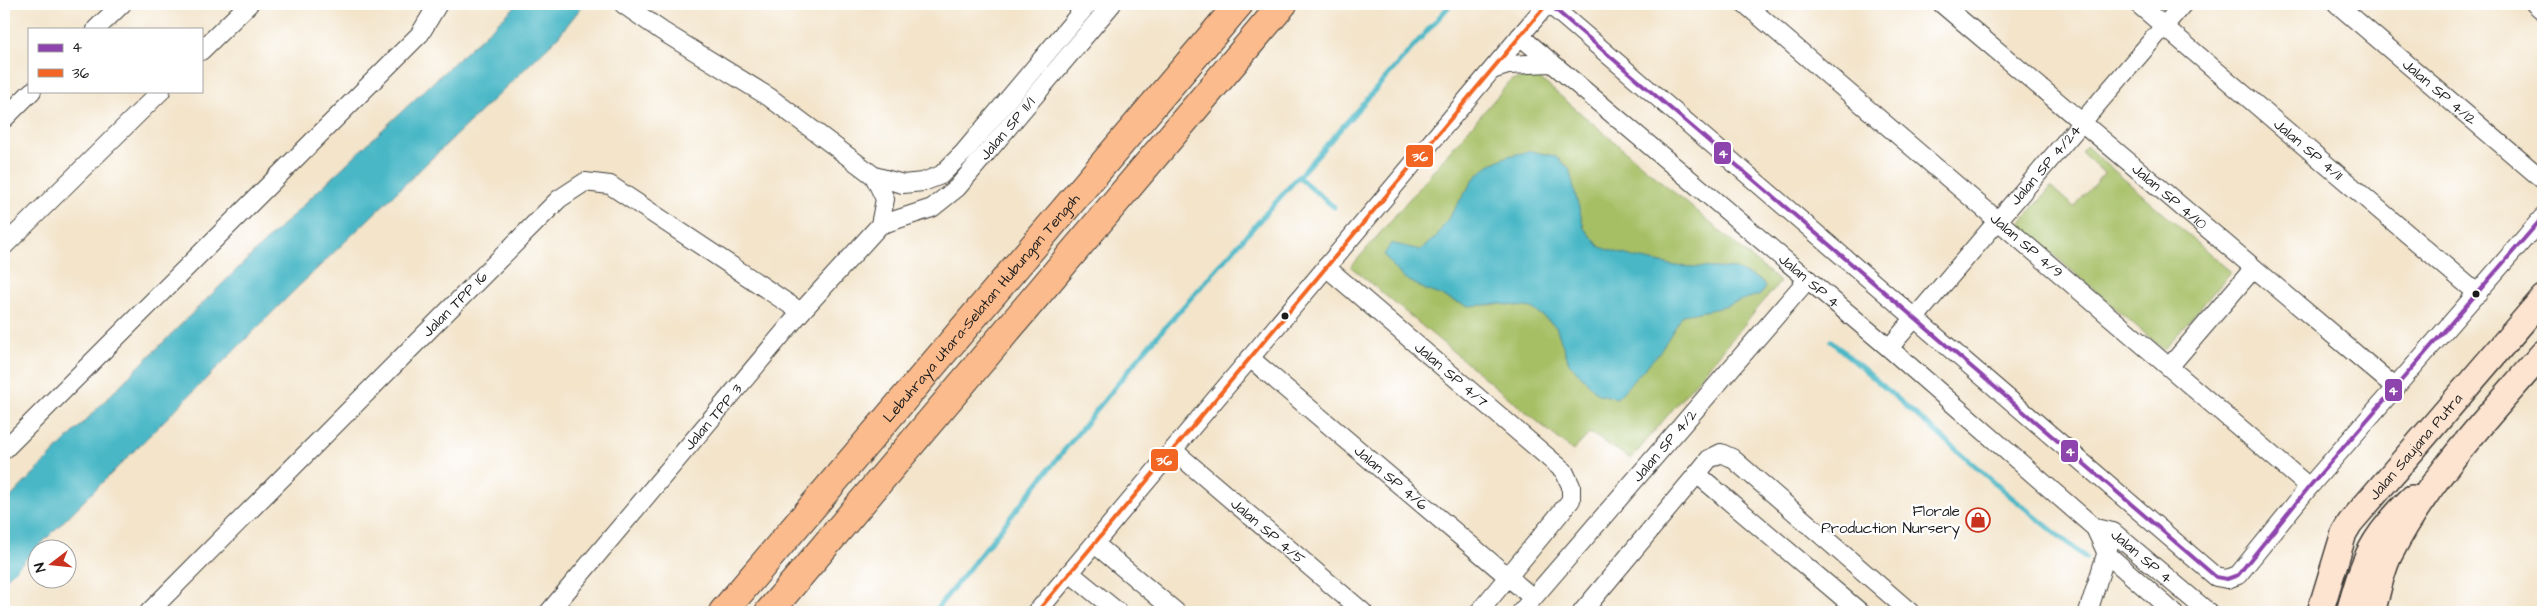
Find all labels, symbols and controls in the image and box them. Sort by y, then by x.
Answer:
legend [28,28,202,92]
text: 4 [72,37,82,58]
street label: Jalan SP 4/12 [2398,54,2481,130]
text: 36 [72,63,90,84]
street label: Jalan SP 11/1 [975,92,1040,165]
street label: Jalan SP 4/11 [2269,114,2347,185]
street label: Jalan SP 4/24 [2005,120,2086,210]
line badge: 4 [1713,141,1732,165]
line badge: 36 [1405,144,1434,168]
text: 4 [1718,144,1728,164]
text: 36 [1411,147,1428,167]
street label: Jalan SP 4/10 [2127,159,2212,235]
street label: Lebuhraya Utara–Selatan Hubungan Tengah [878,189,1085,427]
street label: Jalan SP 4/9 [1985,208,2067,283]
street label: Jalan SP 4 [1774,249,1844,313]
street label: Jalan TPP 16 [418,266,493,342]
unlabelled marker [2471,289,2481,299]
unlabelled marker [1280,311,1290,321]
street label: Jalan SP 4/7 [1410,337,1492,412]
line badge: 4 [2384,378,2403,402]
street label: Jalan TPP 3 [679,379,748,455]
text: 4 [2388,381,2398,401]
street label: Jalan Saujana Putra [2364,389,2468,505]
street label: Jalan SP 4/2 [1628,404,1703,487]
line badge: 4 [2060,439,2079,463]
street label: Jalan SP 4/6 [1349,441,1433,516]
text: 4 [2065,442,2075,462]
line badge: 36 [1150,448,1179,472]
text: 36 [1155,451,1172,471]
street label: Jalan SP 4/5 [1226,494,1310,570]
place label: Florale Production Nursery [1821,501,1960,540]
shop icon: Florale Production Nursery [1965,507,1991,533]
street label: Jalan SP 4 [2106,525,2177,589]
north arrow [28,538,78,588]
text: N [30,560,51,574]

